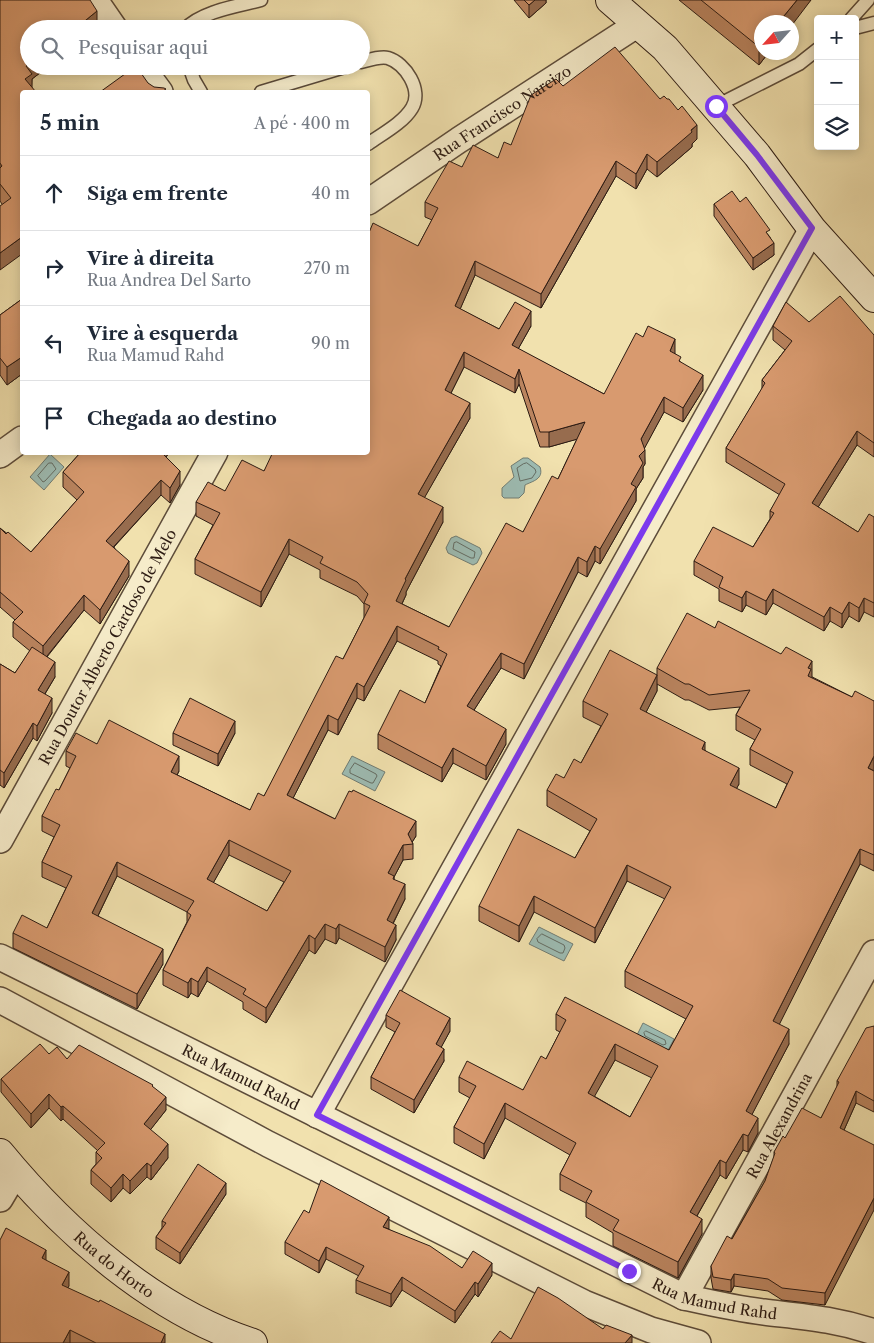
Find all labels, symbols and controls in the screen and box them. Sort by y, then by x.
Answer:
north arrow [754,15,799,60]
map controls [814,15,859,150]
button: + [814,15,859,60]
search box [20,20,370,75]
icon: search [38,34,66,62]
text: Pesquisar aqui [78,36,208,59]
button: − [814,60,859,105]
street label: Rua Francisco Narcizo [429,61,574,164]
route start [705,95,728,118]
button: layers [814,105,859,150]
text: 5 min [40,110,100,135]
text: A pé · 400 m [254,113,350,133]
icon: ahead [40,179,68,207]
text: Siga em frente [87,182,228,205]
text: 40 m [311,183,350,203]
text: Vire à direita [87,247,214,270]
icon: right [40,254,68,282]
text: 270 m [304,258,350,278]
text: Rua Andrea Del Sarto [87,270,251,290]
text: Vire à esquerda [87,322,238,345]
icon: left [40,329,68,357]
text: 90 m [311,333,350,353]
text: Rua Mamud Rahd [87,345,224,365]
icon: arrive [40,404,68,432]
text: Chegada ao destino [87,407,277,430]
street label: Rua Doutor Alberto Cardoso de Melo [34,526,180,768]
street label: Rua Mamud Rahd [179,1040,303,1114]
street label: Rua Alexandrina [742,1069,816,1182]
street label: Rua do Horto [70,1227,158,1302]
route end [618,1260,641,1283]
street label: Rua Mamud Rahd [649,1273,778,1323]

